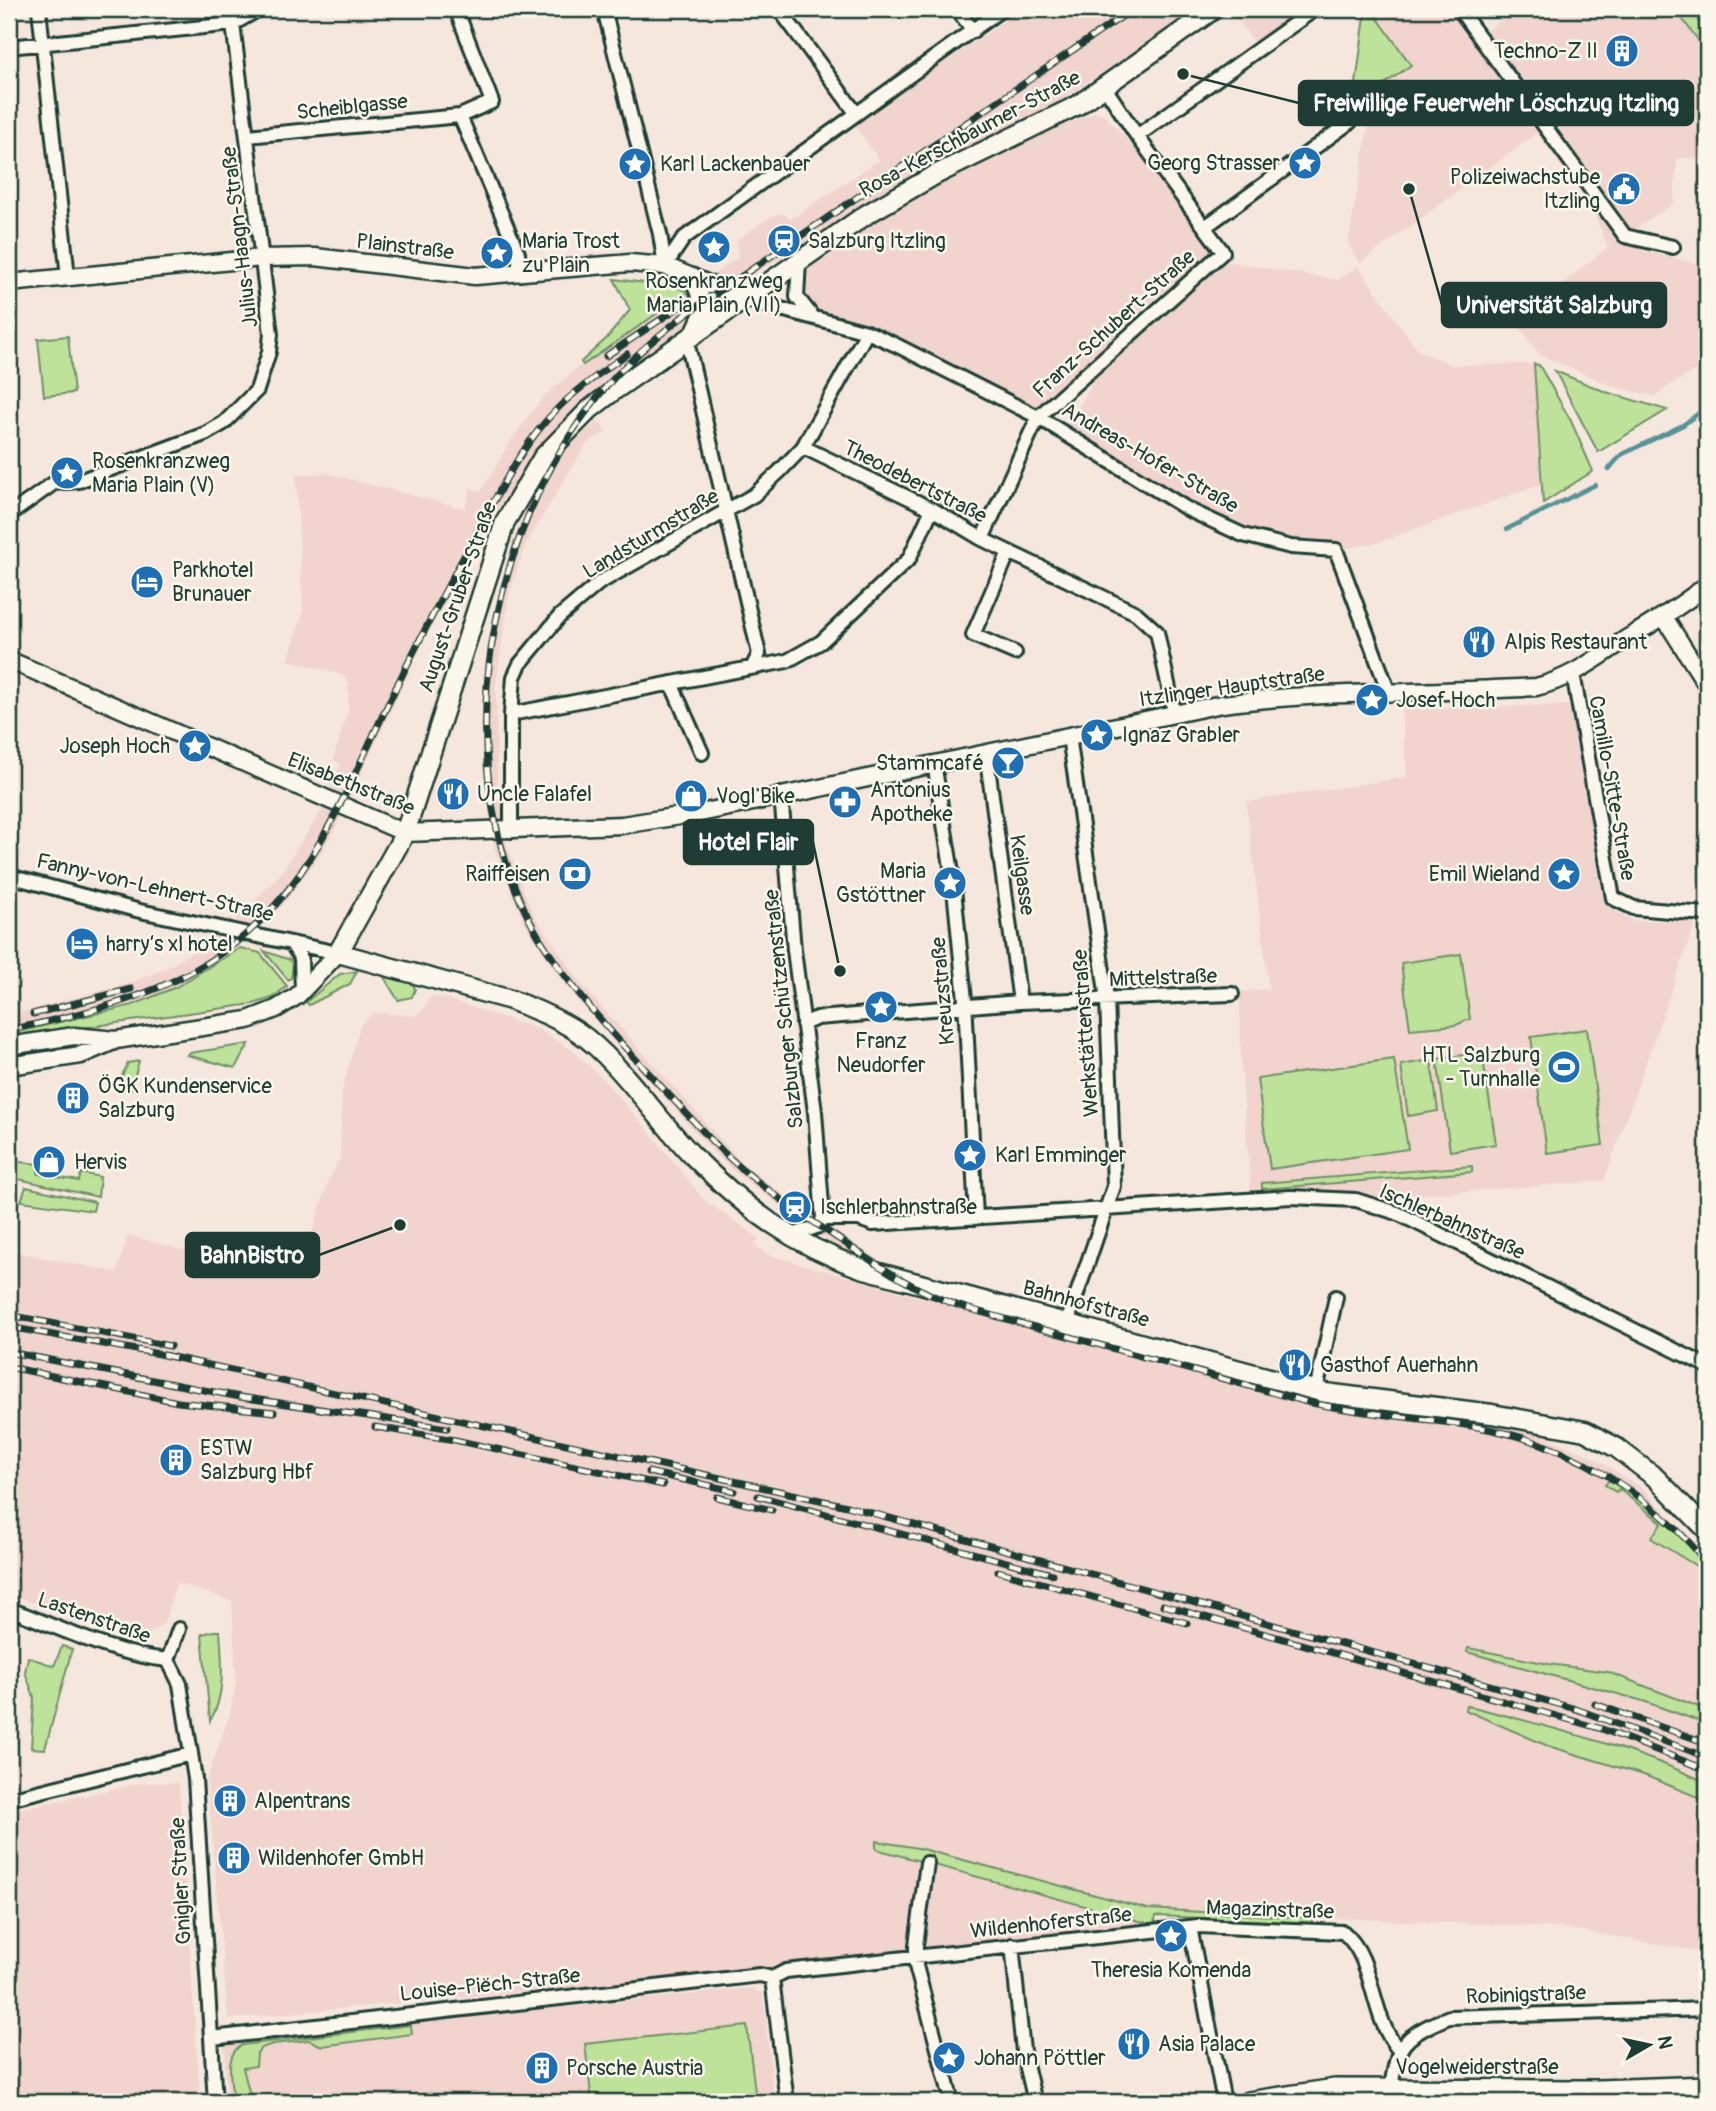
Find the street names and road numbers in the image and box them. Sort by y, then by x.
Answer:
street label: Rosa-Kerschbaumer-Straße [855,64,1086,204]
street label: Scheiblgasse [295,88,410,126]
street label: Julius-Haagn-Straße [215,144,265,329]
street label: Plainstraße [355,228,456,266]
street label: Franz-Schubert-Straße [1027,243,1201,404]
street label: Andreas-Hofer-Straße [1057,396,1244,520]
street label: Theodebertstraße [839,434,992,530]
street label: Landsturmstraße [578,482,725,585]
street label: August-Gruber-Straße [413,497,504,696]
street label: Itzlinger Hauptstraße [1137,661,1327,713]
street label: Camillo-Sitte-Straße [1582,693,1642,883]
street label: Elisabethstraße [283,746,419,822]
street label: Keilgasse [1003,833,1041,918]
street label: Fanny-von-Lehnert-Straße [34,848,277,929]
street label: Salzburger Schützenstraße [758,887,810,1130]
street label: Kreuzstraße [925,935,961,1046]
street label: Werkstättenstraße [1067,948,1105,1118]
street label: Mittelstraße [1109,963,1218,993]
street label: Ischlerbahnstraße [1375,1178,1530,1267]
street label: Bahnhofstraße [1020,1274,1153,1334]
street label: Lastenstraße [34,1586,155,1650]
street label: Gnigler Straße [164,1816,198,1945]
street label: Magazinstraße [1206,1894,1335,1926]
street label: Wildenhoferstraße [969,1901,1134,1945]
street label: Louise-Piëch-Straße [398,1962,582,2008]
street label: Robinigstraße [1465,1979,1587,2011]
street label: Vogelweiderstraße [1395,2054,1559,2081]

